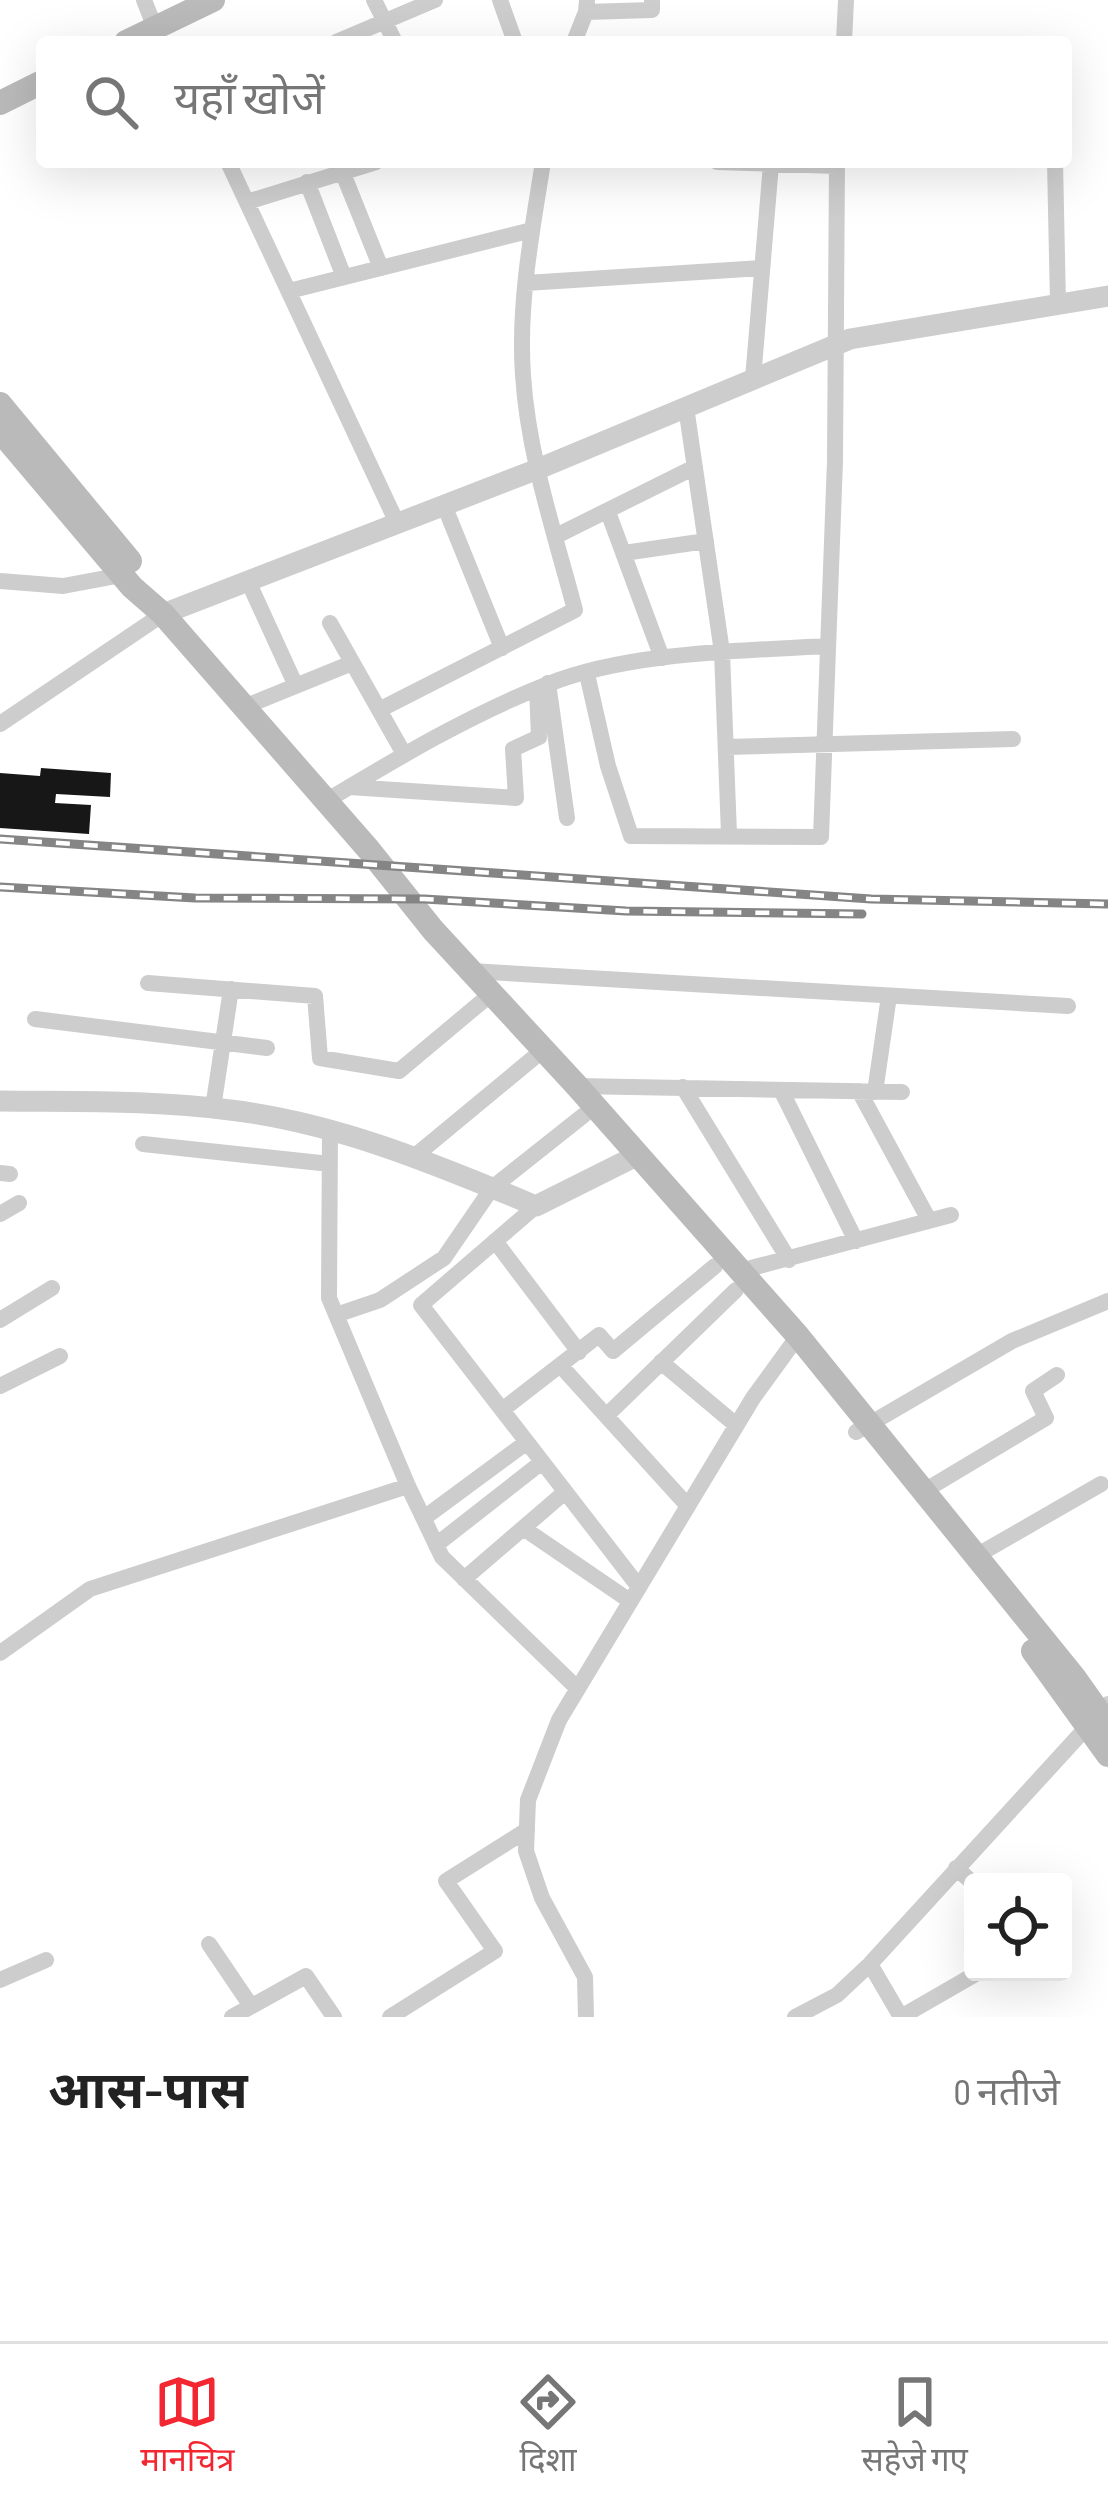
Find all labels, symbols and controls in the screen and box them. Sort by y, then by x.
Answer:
search box [36,36,1072,168]
icon: search [78,69,144,135]
text: यहाँ खोजें [174,73,325,128]
map controls [964,1873,1072,1981]
button: locate [964,1873,1072,1981]
text: आस-पास [48,2062,248,2123]
text: 0 नतीजे [953,2070,1060,2117]
tab: मानचित्र [140,2369,235,2484]
tab: दिशा [515,2369,581,2484]
tab: सहेजे गए [861,2369,968,2484]

